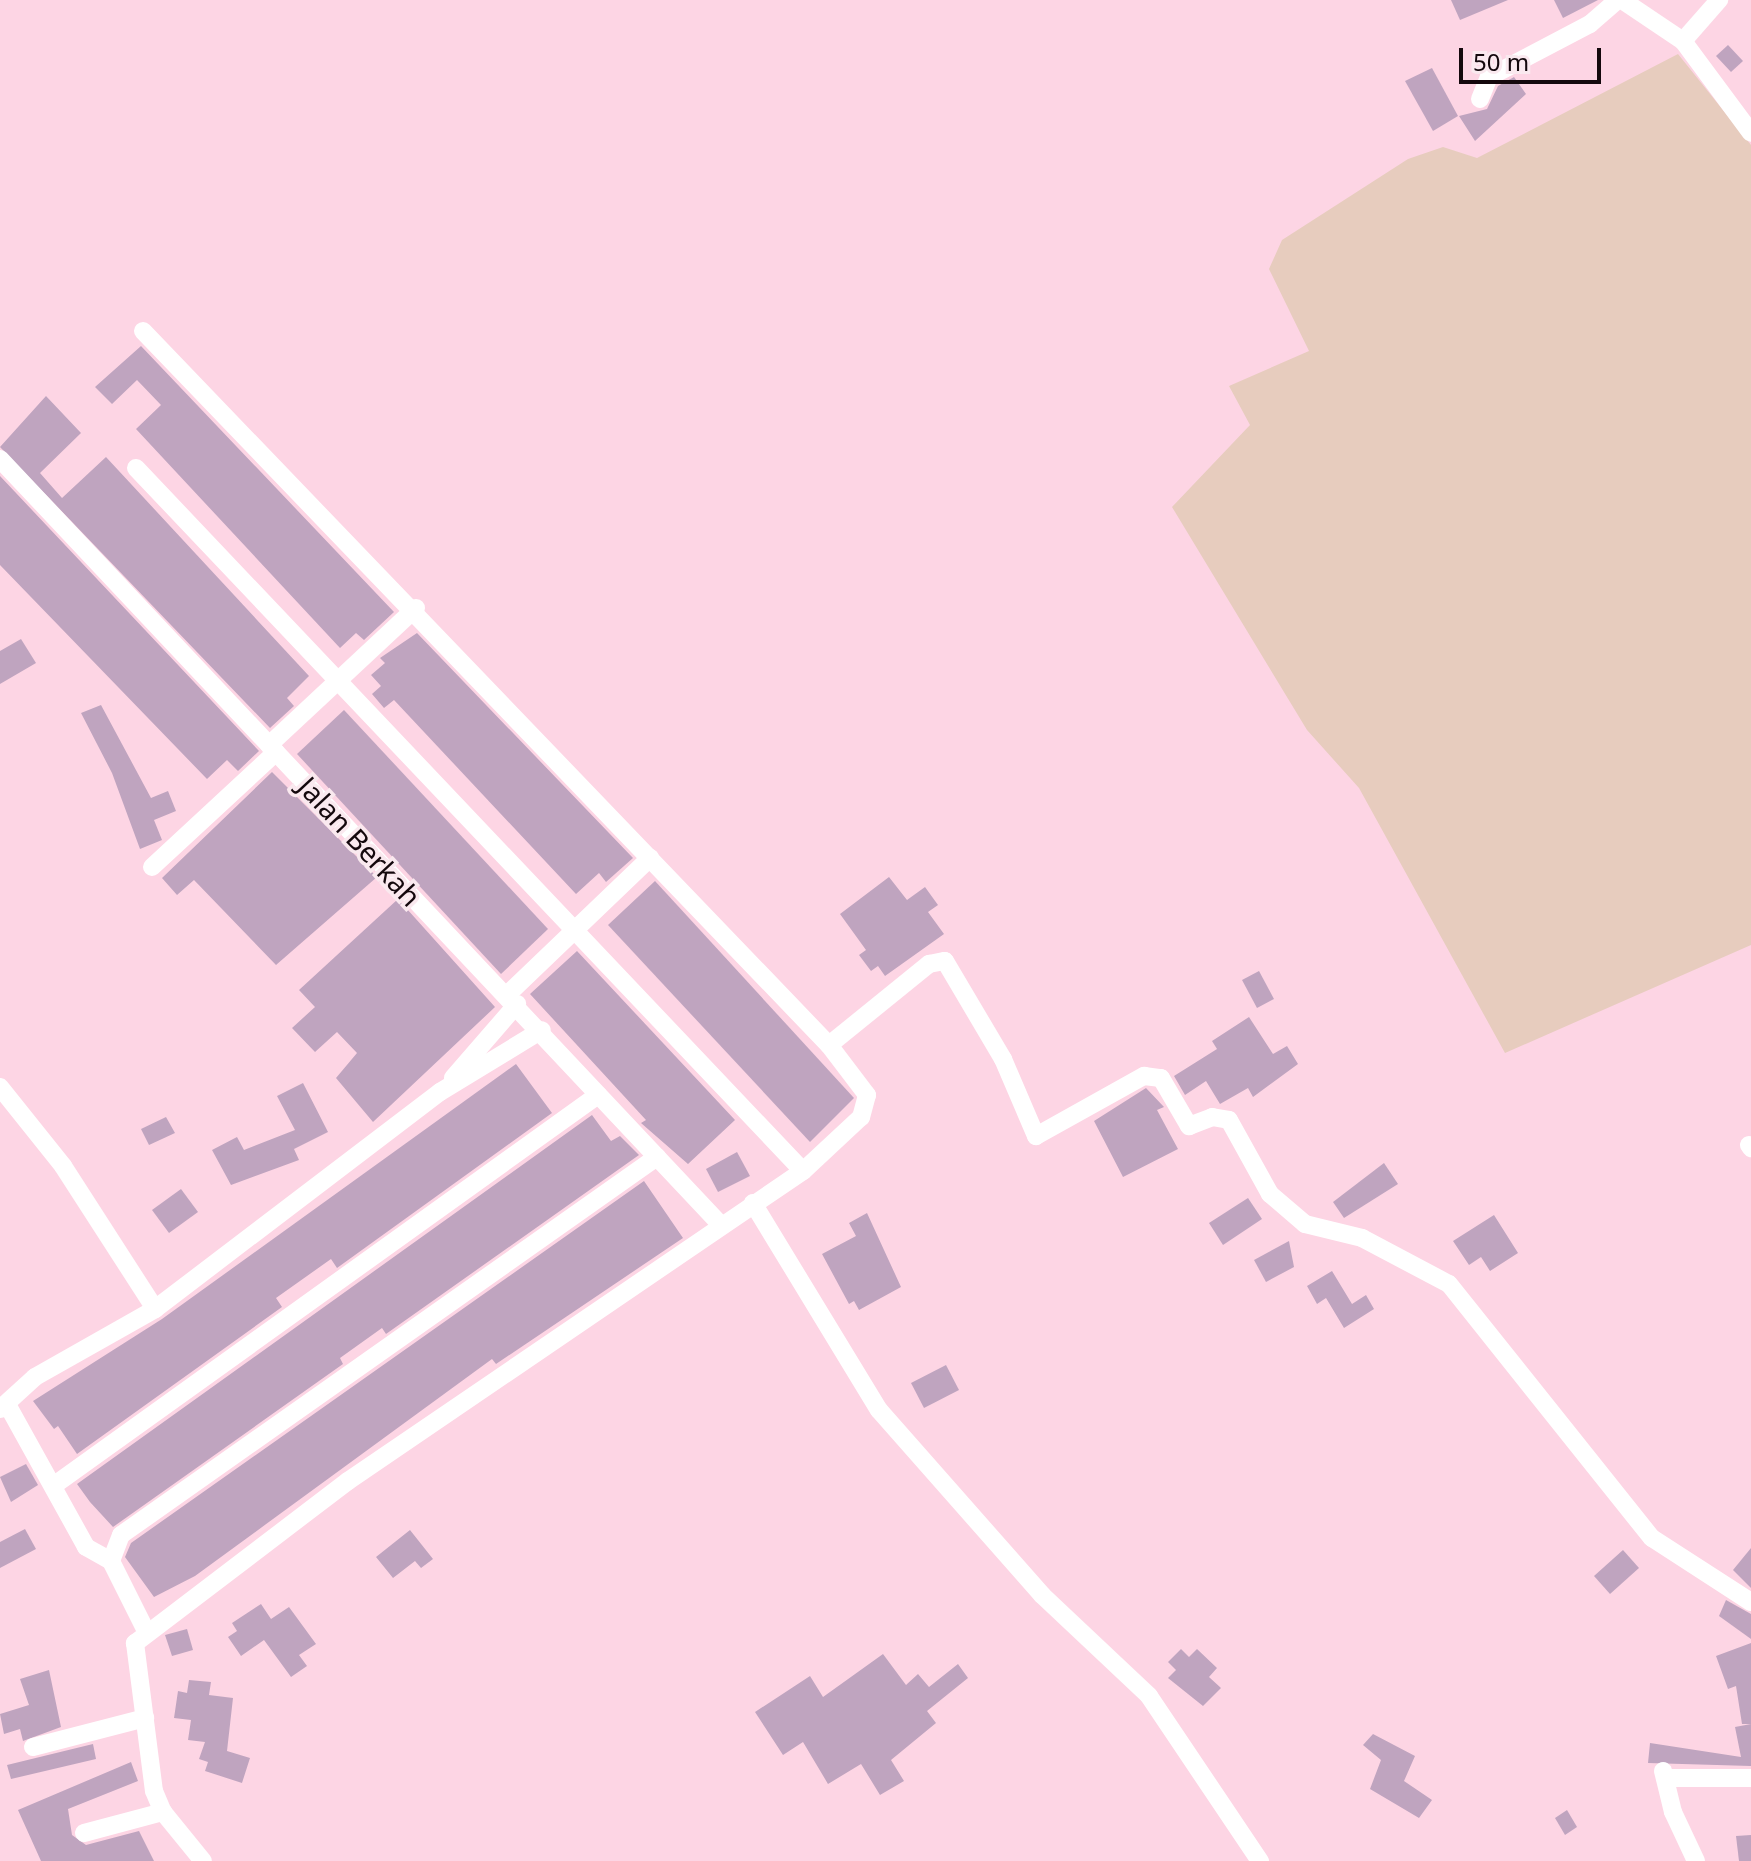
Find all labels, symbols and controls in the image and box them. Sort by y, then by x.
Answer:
scale bar [1463,32,1605,82]
text: 50 m [1473,45,1529,78]
street label: Jalan Berkah [292,769,428,913]

